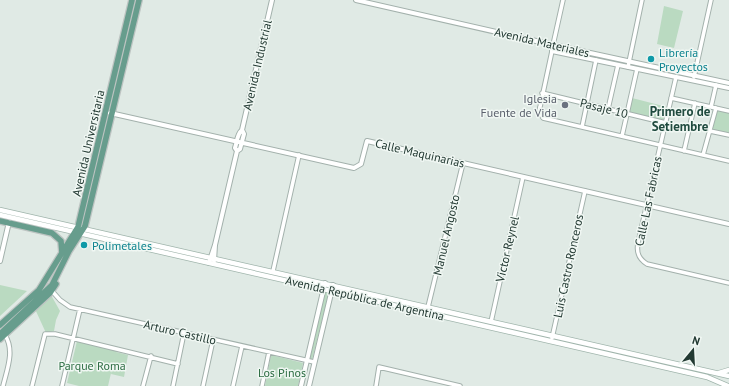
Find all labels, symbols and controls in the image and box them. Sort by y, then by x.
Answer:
street label: Avenida Industrial [239,18,275,112]
street label: Avenida Materiales [493,24,591,60]
place label: Librería Proyectos [659,45,708,74]
marker: Librería Proyectos [646,54,656,64]
street label: Avenida Universitaria [68,88,108,198]
place label: Iglesia Fuente de Vida [481,91,557,120]
street label: Pasaje 10 [578,95,630,121]
marker: Iglesia Fuente de Vida [560,100,570,110]
district label: Primero de Setiembre [650,103,711,135]
street label: Calle Maquinarias [374,135,466,171]
street label: Calle Las Fabricas [631,155,665,247]
street label: Manuel Angosto [429,193,463,277]
street label: Luis Castro Ronceros [550,213,586,319]
street label: Victor Reynel [492,214,522,284]
place label: Polimetales [92,238,152,253]
marker: Polimetales [79,240,89,250]
street label: Avenida República de Argentina [284,272,446,324]
street label: Arturo Castillo [142,316,218,348]
north arrow [673,330,713,370]
text: N [690,333,702,348]
park label: Parque Roma [58,358,126,373]
park label: Los Pinos [258,365,306,380]

